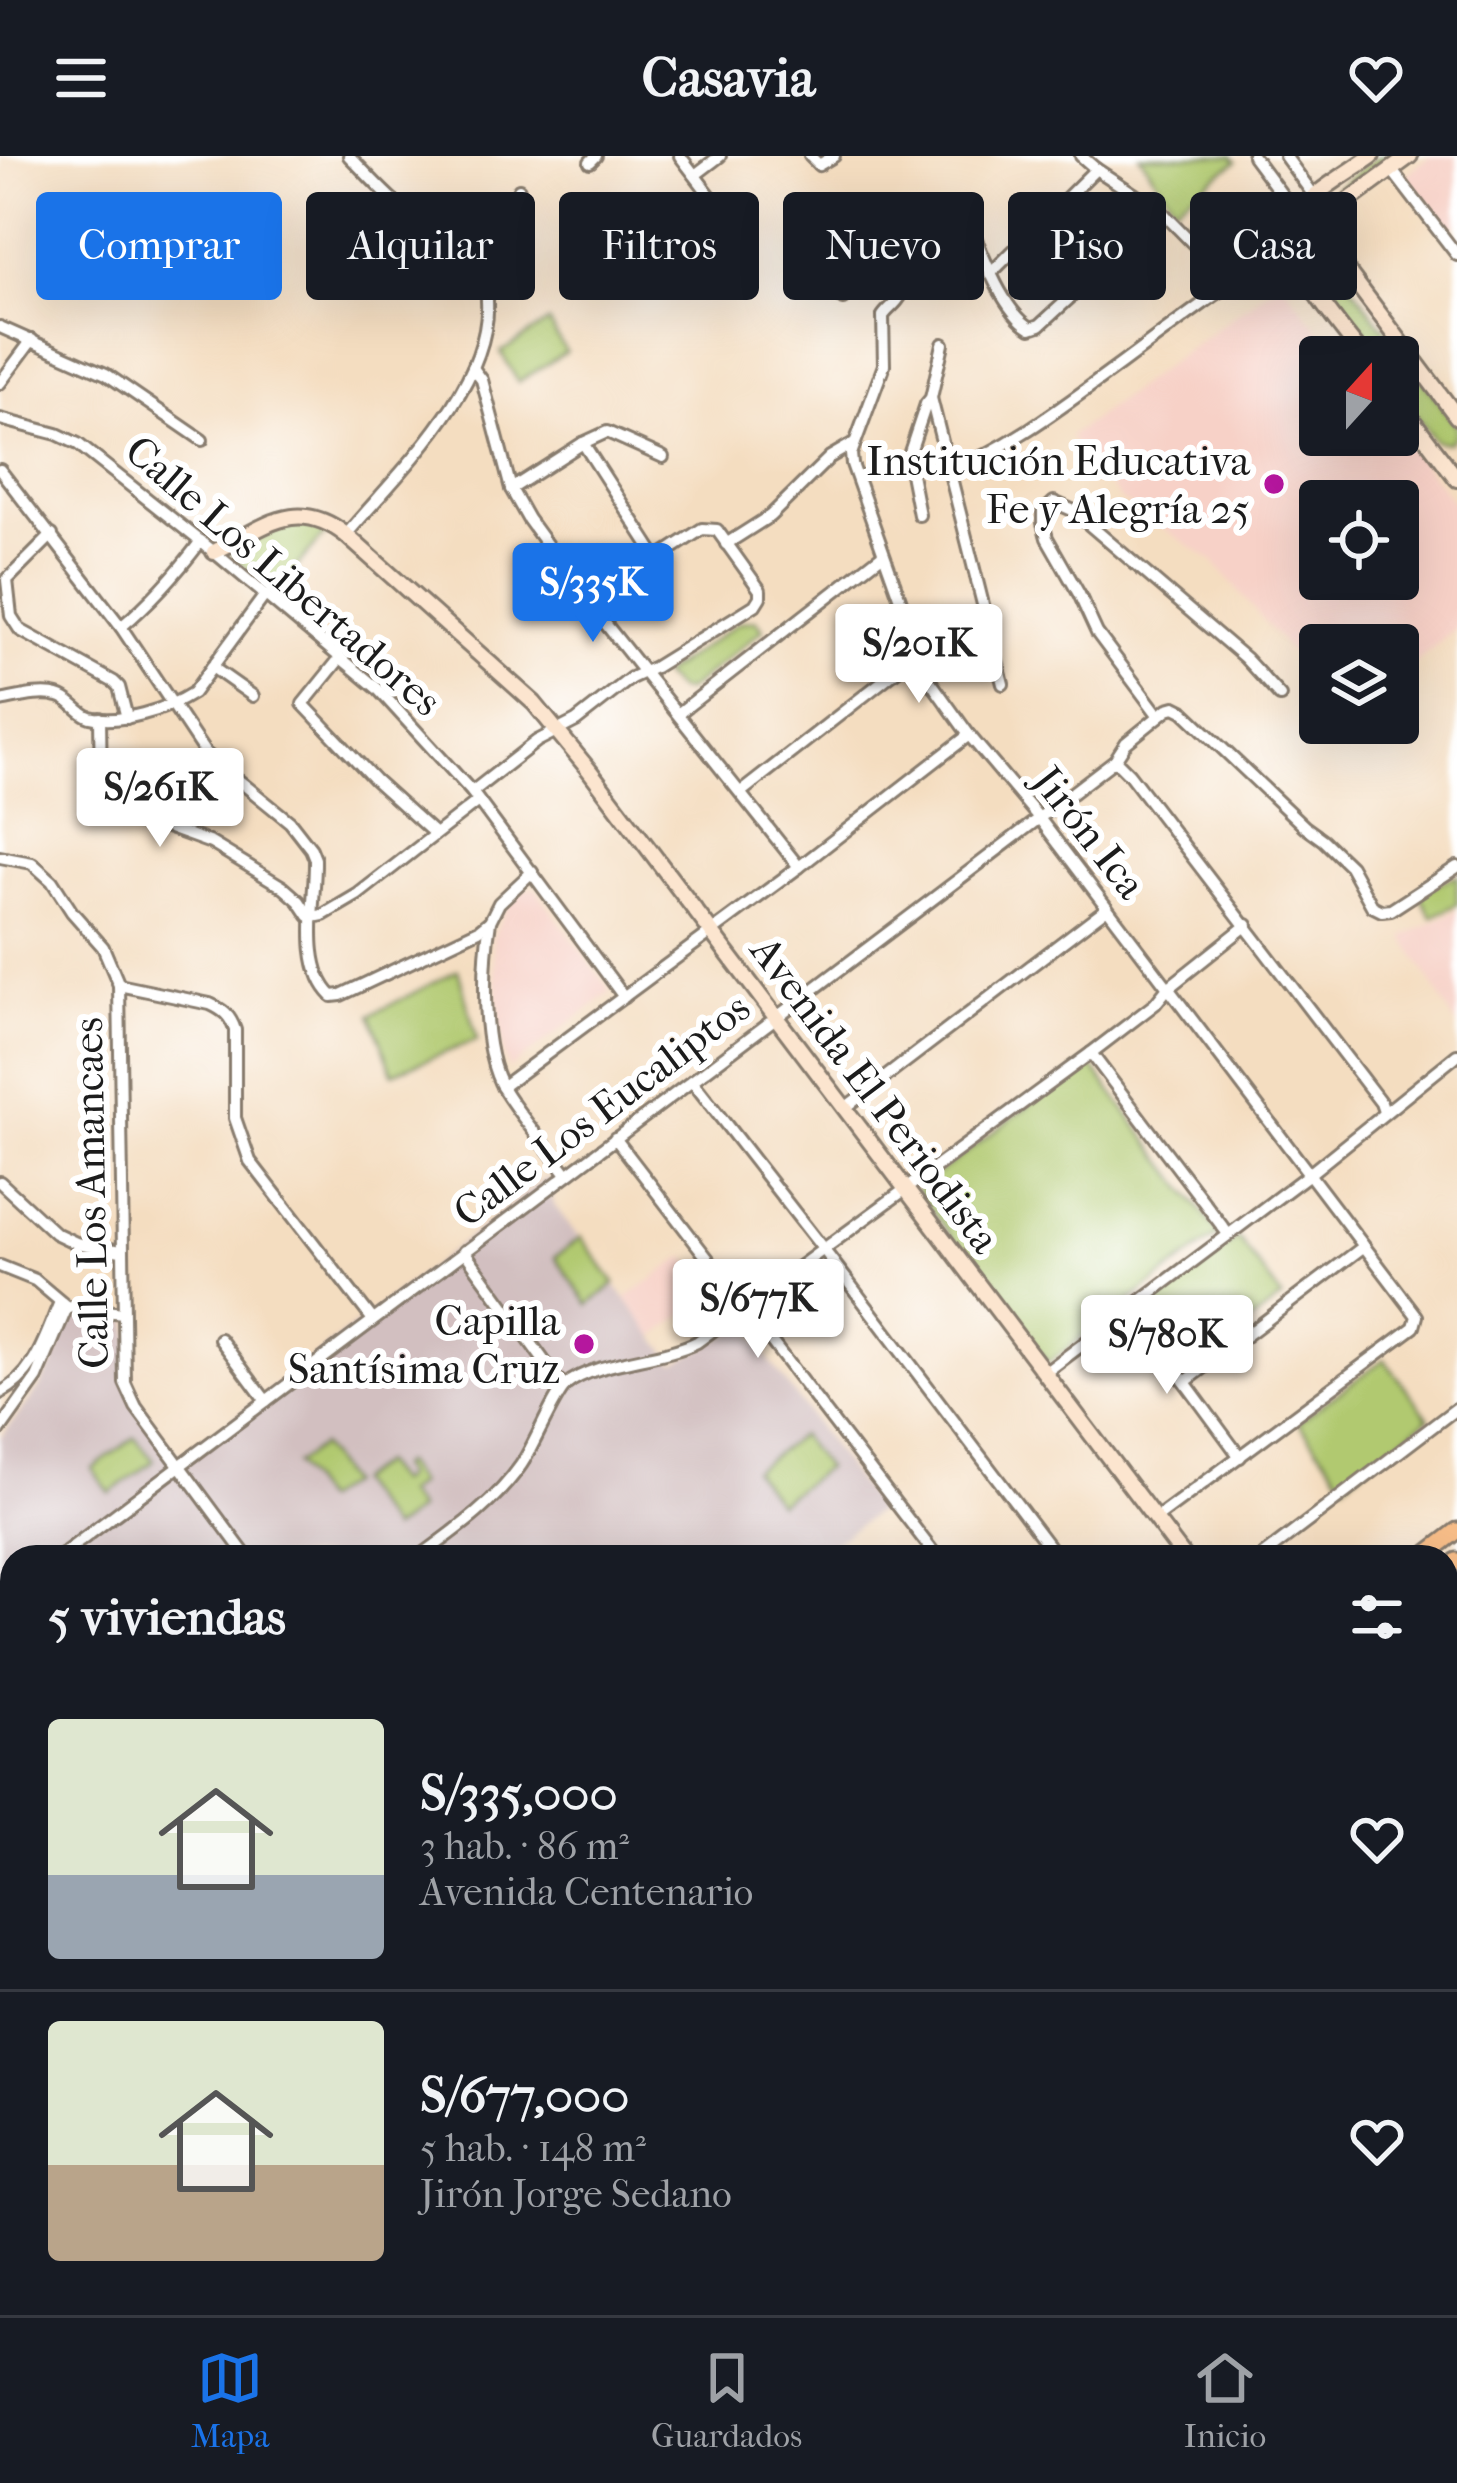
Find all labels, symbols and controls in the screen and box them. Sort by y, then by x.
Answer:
icon: menu [48,45,114,111]
icon: heart [1343,45,1409,111]
text: Casavia [642,47,815,110]
chip: Comprar [36,192,282,300]
chip: Alquilar [306,192,535,300]
chip: Filtros [559,192,759,300]
chip: Nuevo [783,192,984,300]
chip: Piso [1008,192,1166,300]
chip: Casa [1190,192,1357,300]
north arrow [1299,336,1419,456]
map controls [1299,336,1419,744]
street label: Calle Los Libertadores [115,426,451,727]
place label: Institución Educativa Fe y Alegría 25 [866,437,1251,534]
marker: Institución Educativa Fe y Alegría 25 [1261,471,1287,497]
button: locate [1299,480,1419,600]
pin: S/335K [495,543,691,645]
text: S/335K [540,559,646,605]
pin: S/201K [821,604,1017,706]
text: S/201K [862,620,976,666]
button: layers [1299,624,1419,744]
pin: S/261K [62,748,258,850]
street label: Jirón Ica [1020,755,1156,909]
text: S/261K [104,764,216,810]
street label: Avenida El Periodista [739,926,1010,1263]
street label: Calle Los Eucaliptos [444,983,759,1237]
street label: Calle Los Amancaes [64,1017,119,1369]
pin: S/677K [660,1259,856,1361]
text: S/677K [700,1275,816,1321]
pin: S/780K [1069,1295,1265,1397]
place label: Capilla Santísima Cruz [288,1297,561,1394]
text: S/780K [1108,1311,1226,1357]
marker: Capilla Santísima Cruz [571,1331,597,1357]
icon: filters [1344,1584,1410,1650]
text: 5 viviendas [48,1587,286,1647]
text: S/335,000 [420,1763,618,1823]
icon: home [144,1767,288,1911]
icon: heart [1344,1806,1410,1872]
text: 3 hab. · 86 m² [420,1823,629,1869]
text: Avenida Centenario [420,1869,753,1915]
text: S/677,000 [420,2065,629,2125]
icon: home [144,2069,288,2213]
icon: heart [1344,2108,1410,2174]
text: 5 hab. · 148 m² [420,2125,646,2171]
text: Jirón Jorge Sedano [420,2171,732,2217]
tab: Mapa [191,2345,269,2456]
tab: Guardados [651,2345,802,2456]
tab: Inicio [1184,2345,1266,2456]

